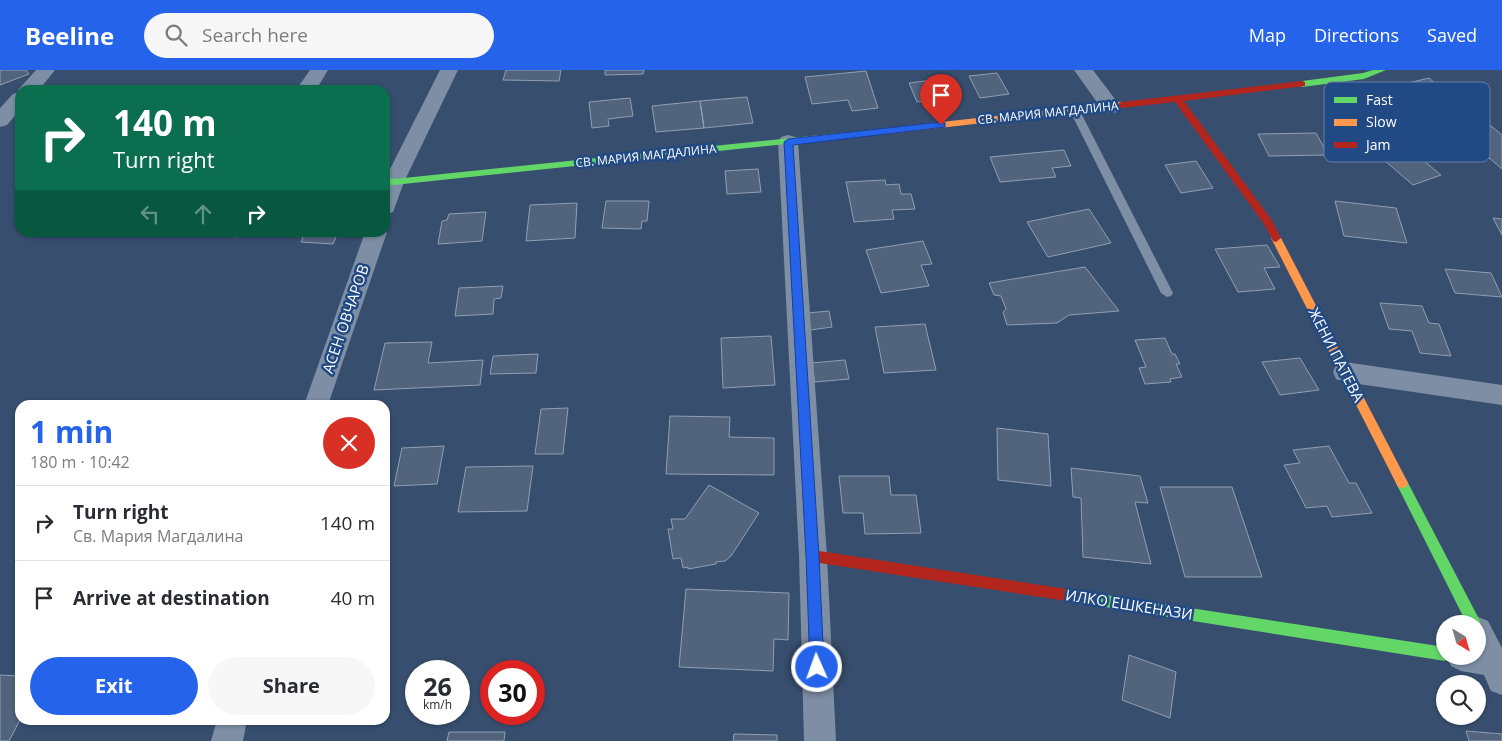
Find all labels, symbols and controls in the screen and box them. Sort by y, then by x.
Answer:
search box [144,13,494,58]
text: Beeline [25,19,114,52]
icon: search [162,21,190,49]
text: Search here [202,22,308,48]
text: Map [1249,23,1286,47]
text: Directions [1314,23,1399,47]
text: Saved [1427,23,1477,47]
pin [920,74,962,125]
icon: arrive [927,81,955,109]
legend [1324,82,1490,162]
text: Fast [1366,90,1393,109]
street label: СВ. МАРИЯ МАГДАЛИНА [977,97,1120,128]
text: 140 m [113,99,217,146]
icon: right [30,105,95,170]
text: Slow [1366,112,1397,131]
text: Jam [1364,135,1391,154]
street label: СВ. МАРИЯ МАГДАЛИНА [575,140,718,171]
text: Turn right [113,144,215,174]
icon: left [136,200,164,228]
icon: ahead [189,200,217,228]
icon: right [242,200,270,228]
street label: АСЕН ОВЧАРОВ [317,262,373,376]
street label: ЖЕНИ ПАТЕВА [1304,304,1370,406]
text: 1 min [30,411,113,452]
button: close [323,417,375,469]
text: 180 m · 10:42 [30,451,130,473]
text: Turn right [73,499,168,525]
icon: right [30,509,58,537]
text: 140 m [320,510,375,536]
text: Св. Мария Магдалина [73,525,244,547]
icon: arrive [30,584,58,612]
street label: ИЛКО ЕШКЕНАЗИ [1064,584,1194,624]
text: Arrive at destination [73,585,270,611]
text: 40 m [331,585,375,611]
north arrow [1436,615,1486,665]
map controls [1436,615,1486,725]
position arrow [790,640,842,692]
button: Exit [30,657,198,715]
button: Share [208,657,375,715]
speed limit sign: 30 [480,660,545,725]
text: 26 [423,669,452,703]
button: search [1436,675,1486,725]
text: km/h [423,696,452,713]

